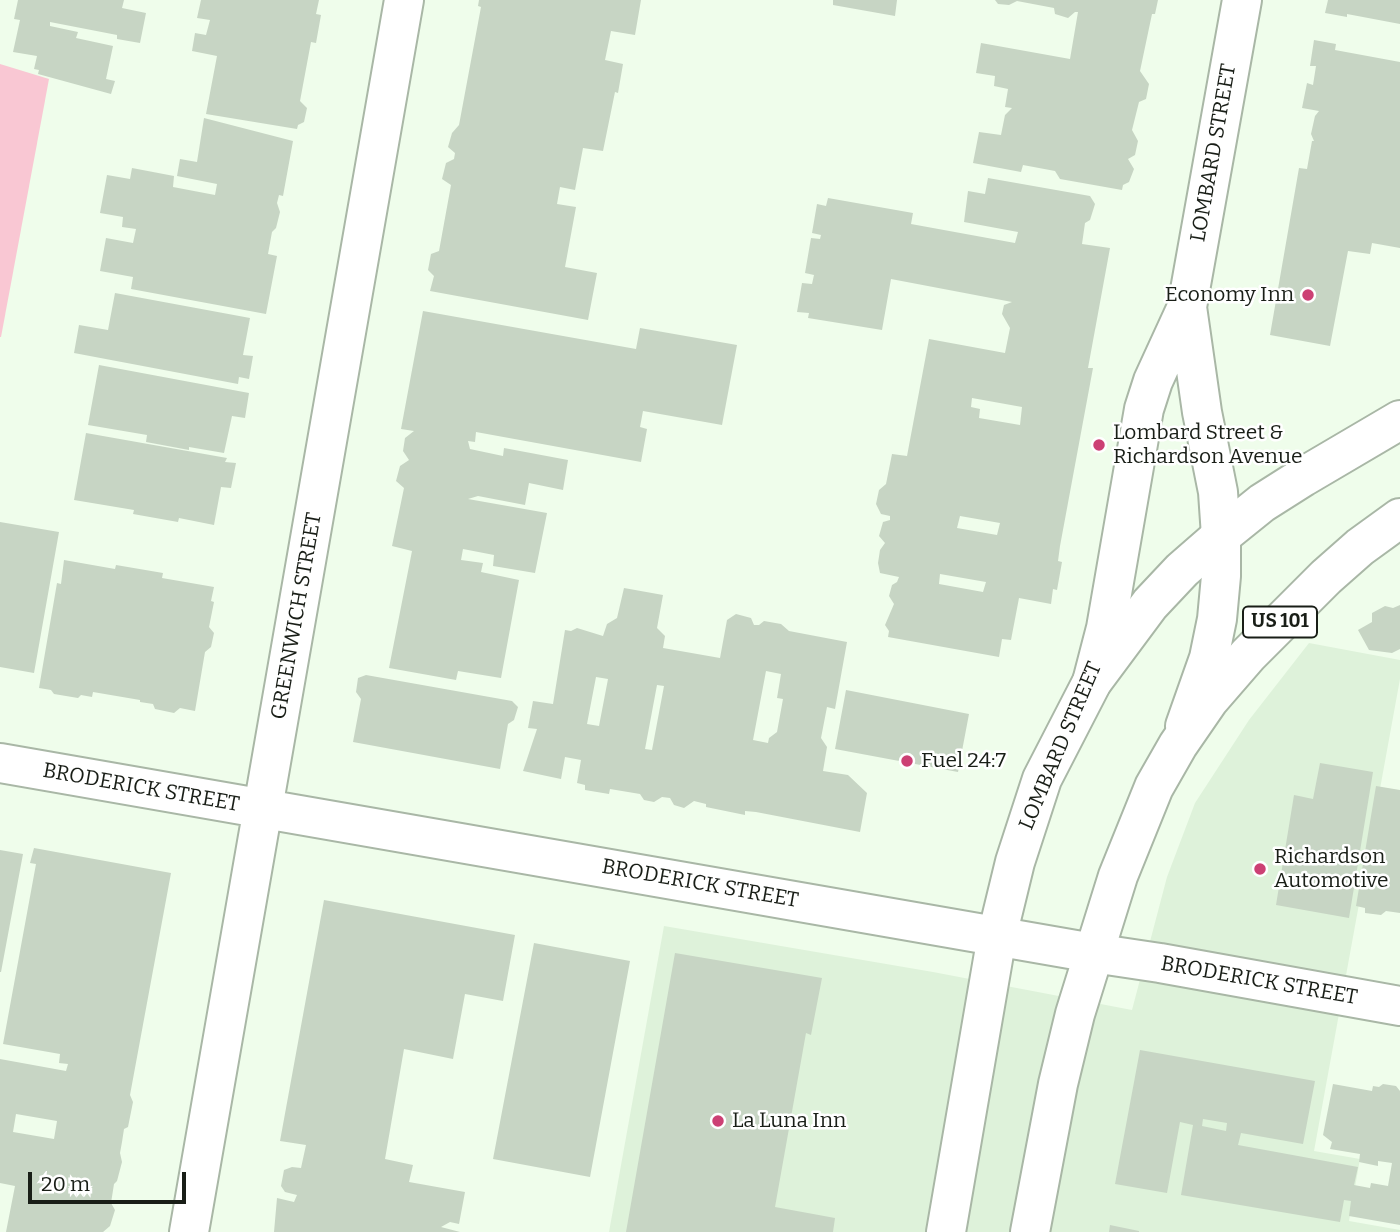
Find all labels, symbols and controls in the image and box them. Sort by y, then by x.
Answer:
street label: LOMBARD STREET [1186,62,1242,244]
place label: Economy Inn [1165,282,1294,308]
marker: Economy Inn [1300,287,1316,303]
place label: Lombard Street & Richardson Avenue [1113,420,1302,470]
marker: Lombard Street & Richardson Avenue [1091,437,1107,453]
street label: GREENWICH STREET [266,511,328,721]
road number: US 101 [1243,607,1317,638]
street label: LOMBARD STREET [1014,658,1108,834]
place label: Fuel 24:7 [921,748,1006,774]
marker: Fuel 24:7 [899,753,915,769]
street label: BRODERICK STREET [41,758,241,818]
place label: Richardson Automotive [1274,844,1388,894]
street label: BRODERICK STREET [600,854,800,914]
marker: Richardson Automotive [1252,861,1268,877]
street label: BRODERICK STREET [1159,951,1359,1011]
place label: La Luna Inn [732,1108,846,1134]
marker: La Luna Inn [710,1113,726,1129]
scale bar [32,1158,189,1202]
text: 20 m [41,1171,90,1197]

